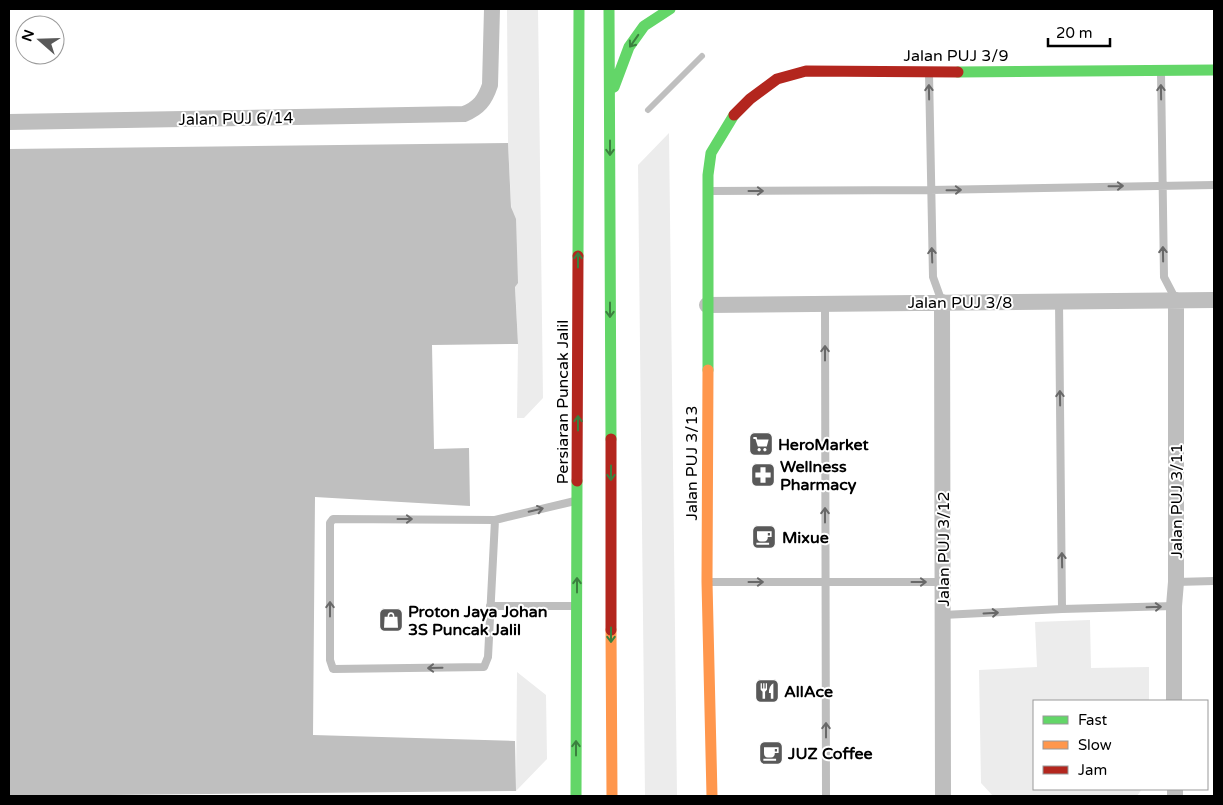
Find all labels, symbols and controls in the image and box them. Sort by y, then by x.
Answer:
north arrow [15,15,65,65]
scale bar [1048,15,1110,47]
text: 20 m [1056,24,1093,42]
text: N [18,28,38,44]
one-way arrow [629,33,639,47]
street label: Jalan PUJ 3/9 [903,46,1009,66]
one-way arrow [924,84,934,100]
one-way arrow [1156,84,1166,100]
street label: Jalan PUJ 6/14 [178,108,294,130]
one-way arrow [605,139,615,155]
one-way arrow [1108,182,1124,191]
one-way arrow [945,185,961,194]
one-way arrow [748,186,764,196]
one-way arrow [928,247,937,263]
one-way arrow [1159,247,1168,263]
one-way arrow [574,252,583,268]
street label: Jalan PUJ 3/8 [908,293,1012,313]
one-way arrow [605,302,615,318]
street label: Persiaran Puncak Jalil [553,320,573,484]
one-way arrow [820,345,830,361]
one-way arrow [1055,390,1065,406]
street label: Jalan PUJ 3/13 [682,405,702,521]
one-way arrow [573,415,583,431]
supermarket icon: HeroMarket [748,431,774,457]
place label: HeroMarket [778,435,870,455]
street label: Jalan PUJ 3/11 [1167,443,1187,559]
place label: Wellness Pharmacy [780,457,857,495]
pharmacy icon: Wellness Pharmacy [750,462,776,488]
one-way arrow [606,464,616,480]
street label: Jalan PUJ 3/12 [934,491,954,607]
one-way arrow [528,505,544,514]
one-way arrow [820,507,830,524]
one-way arrow [396,514,413,524]
cafe icon: Mixue [751,524,777,550]
place label: Mixue [782,528,829,548]
one-way arrow [1057,553,1067,569]
one-way arrow [572,577,582,594]
one-way arrow [748,577,764,587]
one-way arrow [910,577,926,587]
one-way arrow [325,601,335,618]
place label: Proton Jaya Johan 3S Puncak Jalil [408,602,547,640]
one-way arrow [1145,602,1161,611]
shop icon: Proton Jaya Johan 3S Puncak Jalil [378,607,404,633]
one-way arrow [983,608,999,617]
one-way arrow [606,626,616,643]
one-way arrow [427,663,444,673]
restaurant icon: AllAce [754,678,780,704]
place label: AllAce [784,682,833,702]
legend [1033,700,1208,790]
text: Fast [1078,711,1108,729]
one-way arrow [821,722,831,738]
text: Slow [1078,736,1112,754]
one-way arrow [571,740,581,756]
cafe icon: JUZ Coffee [758,740,784,766]
place label: JUZ Coffee [787,744,873,764]
text: Jam [1078,761,1107,779]

